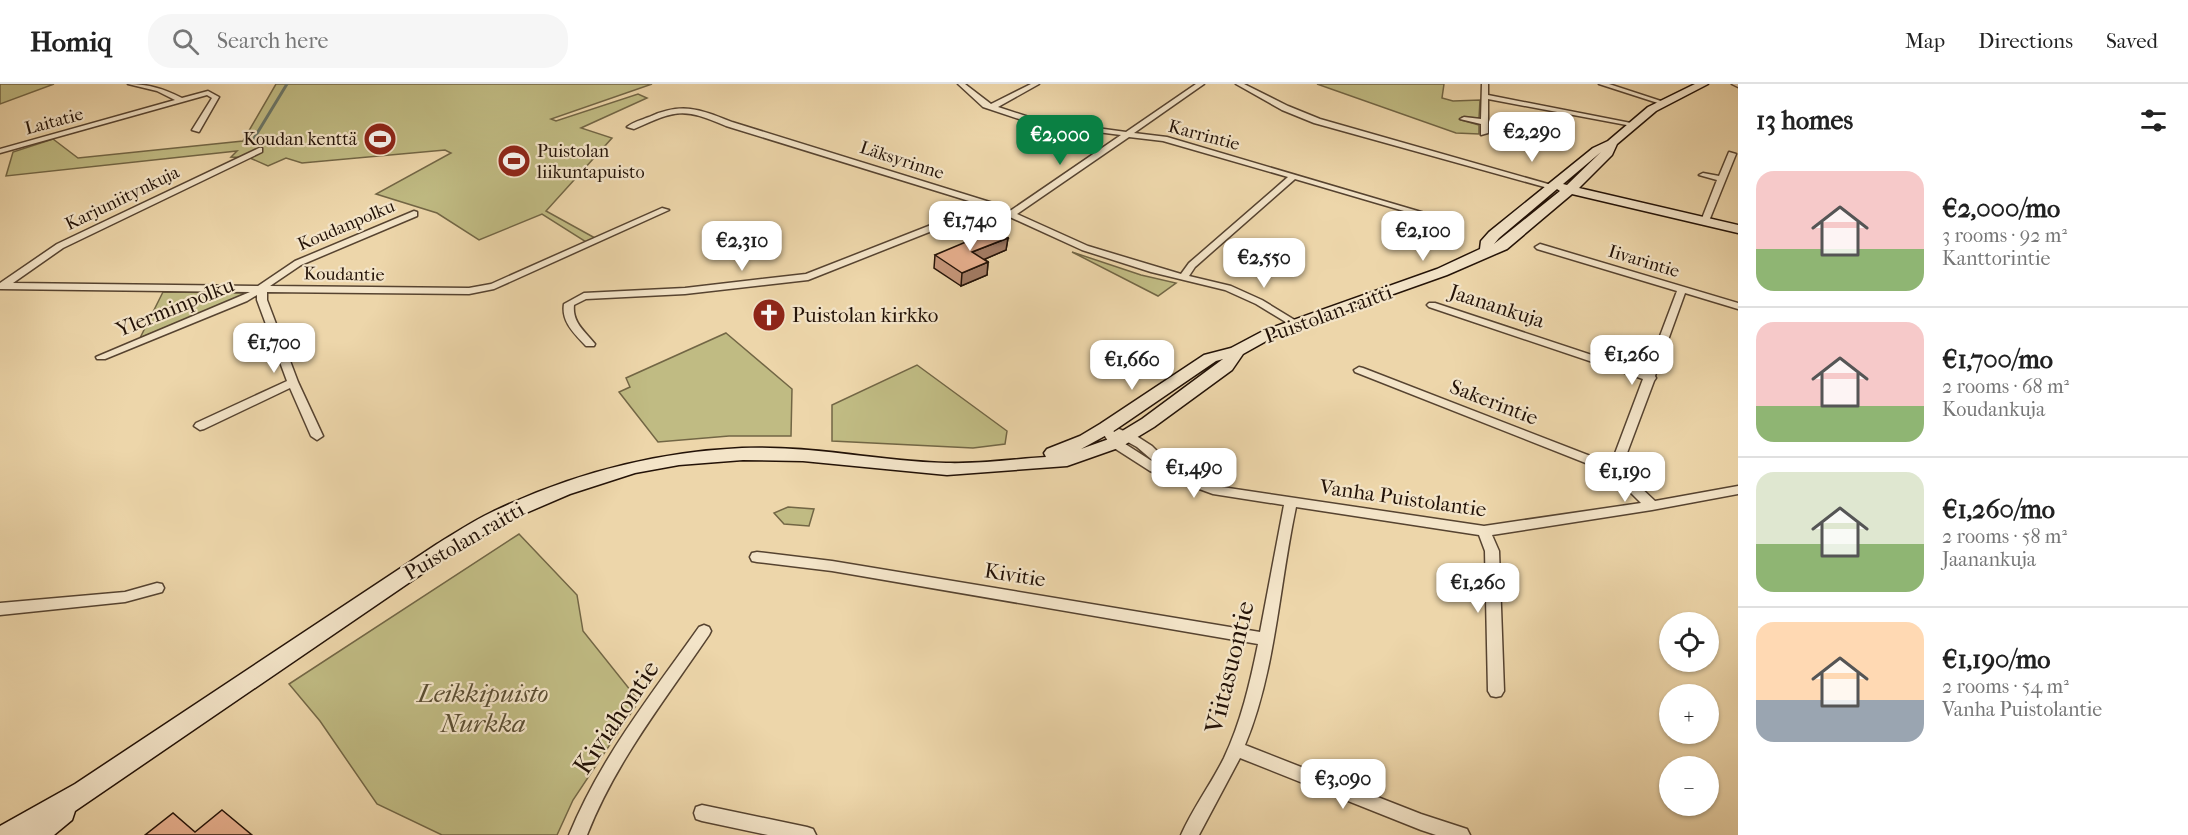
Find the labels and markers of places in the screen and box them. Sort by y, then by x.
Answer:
pin: €2,290 [1483,112,1581,163]
pin: €2,000 [1011,115,1109,166]
sports icon: Koudan kenttä [362,121,398,157]
place label: Koudan kenttä [243,129,358,150]
place label: Puistolan liikuntapuisto [536,141,645,183]
sports icon: Puistolan liikuntapuisto [496,143,532,179]
pin: €1,740 [921,201,1019,252]
pin: €2,100 [1374,211,1472,262]
pin: €2,310 [693,221,791,272]
pin: €2,550 [1215,238,1313,289]
church icon: Puistolan kirkko [751,297,787,333]
place label: Puistolan kirkko [792,303,938,327]
pin: €1,700 [225,323,323,374]
pin: €1,260 [1583,335,1681,386]
pin: €1,660 [1083,340,1181,391]
pin: €1,490 [1145,448,1243,499]
pin: €1,190 [1576,452,1674,503]
pin: €1,260 [1429,563,1527,614]
pin: €3,090 [1294,759,1392,810]

